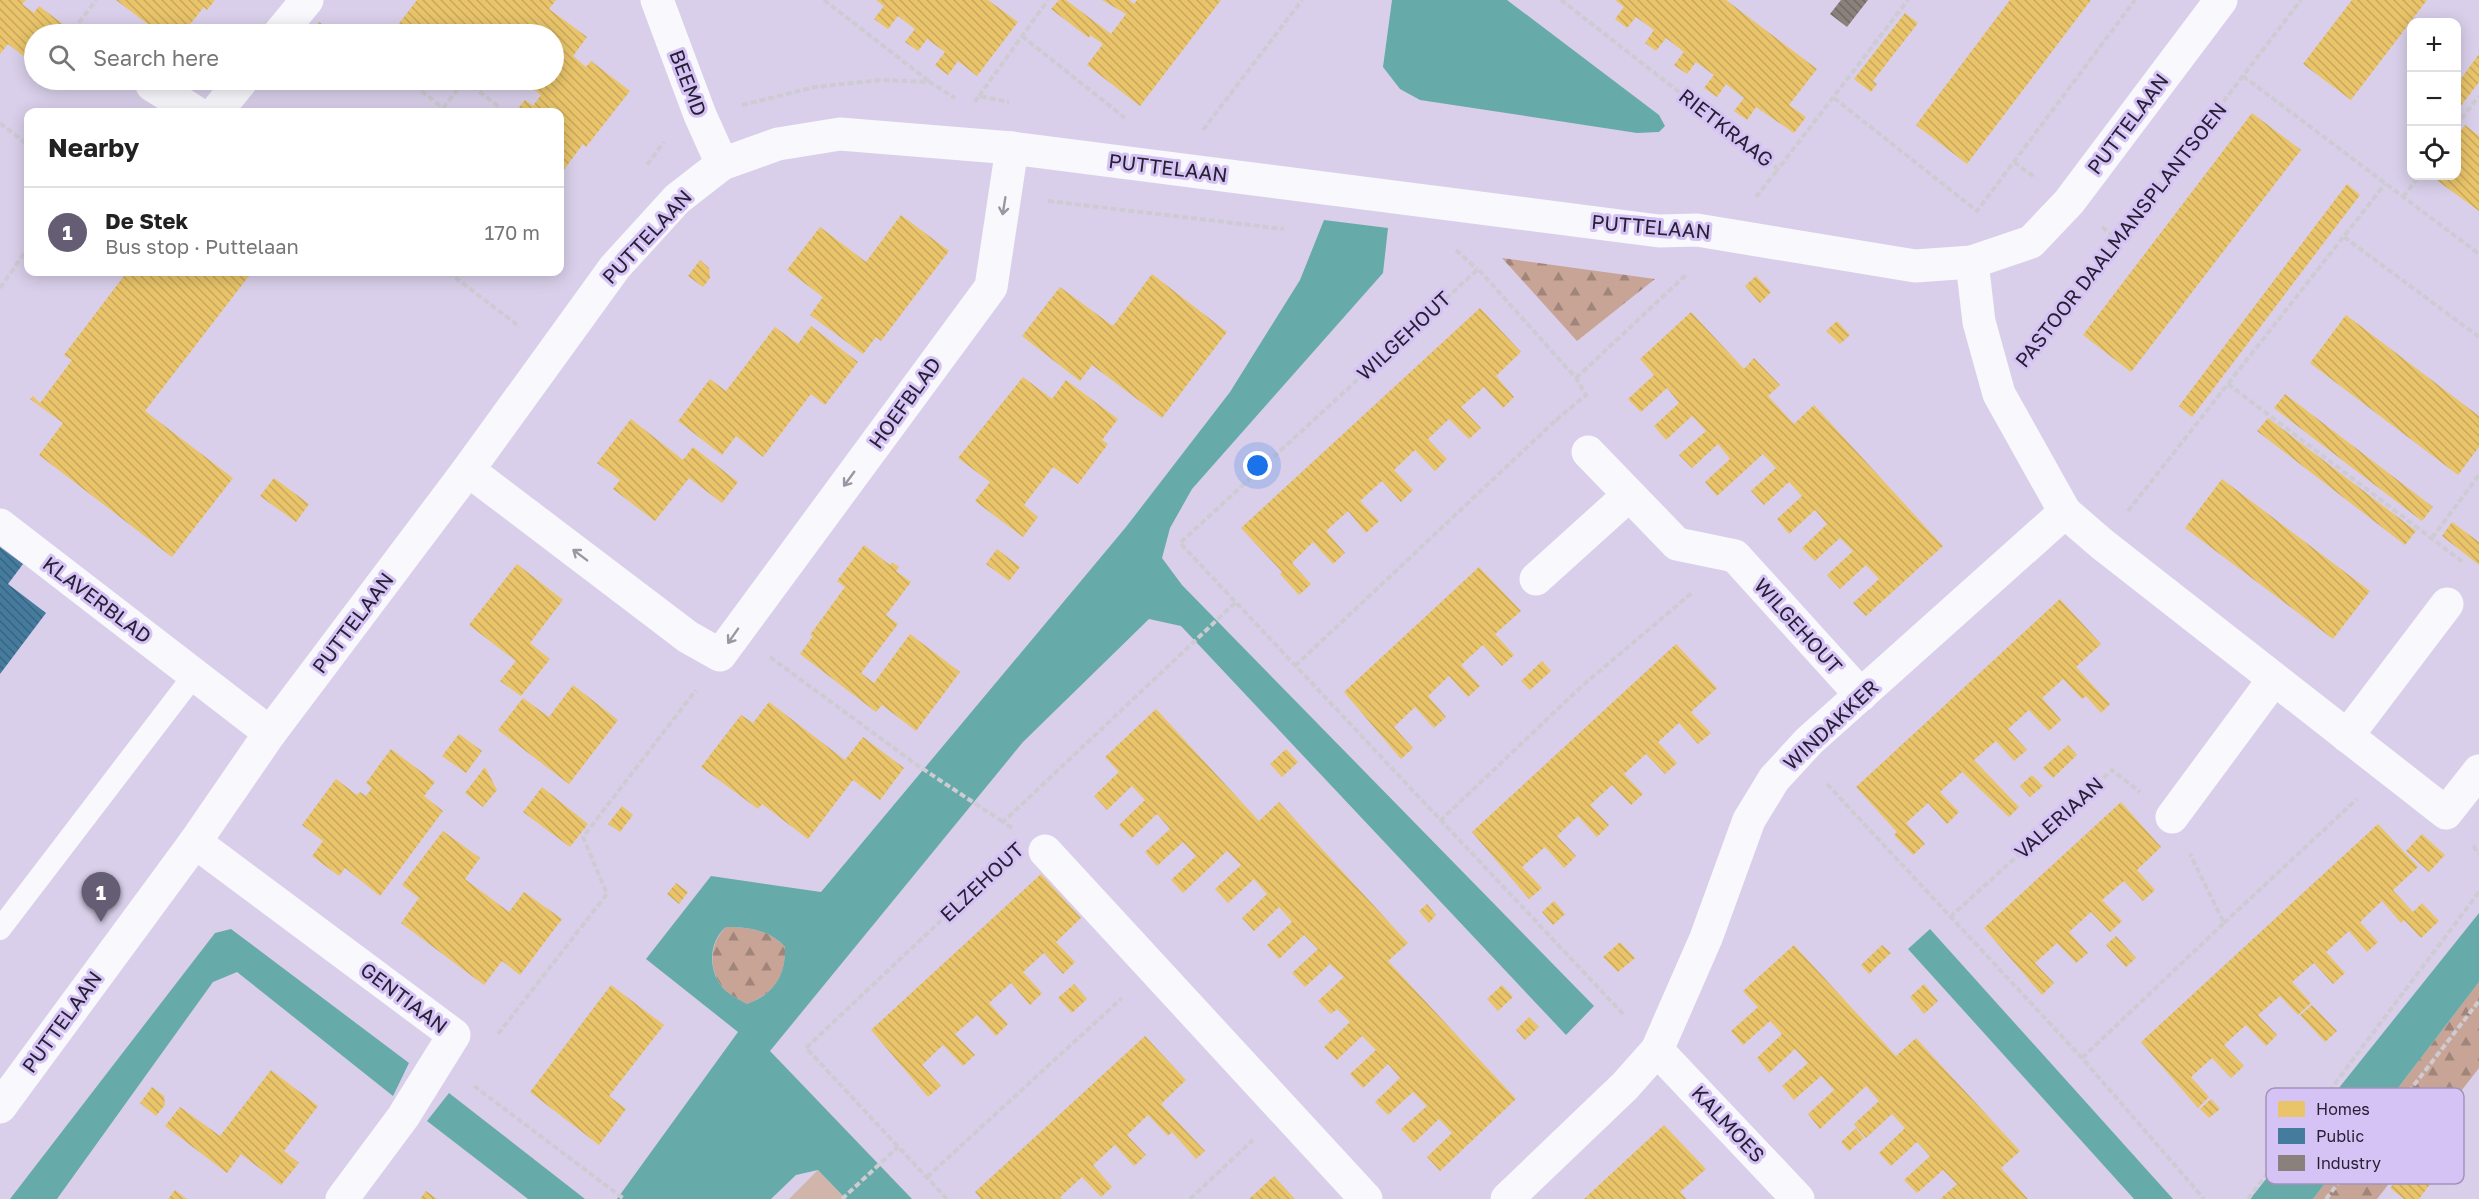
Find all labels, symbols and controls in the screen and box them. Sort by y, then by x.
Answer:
map controls [2407,18,2461,180]
button: + [2407,18,2461,72]
search box [24,24,564,90]
icon: search [45,41,78,74]
text: Search here [93,44,219,71]
street label: BEEMD [665,46,713,119]
street label: PUTTELAAN [2082,68,2173,179]
button: − [2407,72,2461,126]
street label: RIETKRAAG [1675,83,1779,171]
street label: PASTOOR DAALMANSPLANTSOEN [2009,97,2231,371]
button: locate [2407,126,2461,180]
text: Nearby [48,132,139,163]
street label: PUTTELAAN [1107,148,1229,186]
street label: PUTTELAAN [597,184,696,288]
one-way arrow [998,196,1009,215]
text: De Stek [105,207,188,234]
street label: PUTTELAAN [1590,209,1712,243]
text: 1 [62,220,73,244]
text: 170 m [485,220,540,244]
text: Bus stop · Puttelaan [105,234,299,258]
street label: WILGEHOUT [1351,286,1455,385]
street label: HOEFBLAD [863,352,945,453]
your location [1243,451,1272,480]
one-way arrow [843,471,856,487]
one-way arrow [572,549,588,562]
street label: KLAVERBLAD [39,551,156,648]
street label: PUTTELAAN [307,567,398,678]
street label: WILGEHOUT [1750,573,1848,678]
one-way arrow [727,627,739,644]
street label: WINDAKKER [1778,674,1883,774]
street label: VALERIAAN [2009,771,2108,863]
street label: ELZEHOUT [935,837,1028,926]
pin: 1 [82,872,120,922]
street label: GENTIAAN [356,957,453,1038]
street label: PUTTELAAN [16,966,106,1077]
street label: KALMOES [1687,1080,1770,1167]
legend [2266,1088,2464,1184]
text: Homes [2316,1099,2370,1119]
text: Public [2316,1126,2364,1146]
text: Industry [2316,1153,2381,1173]

